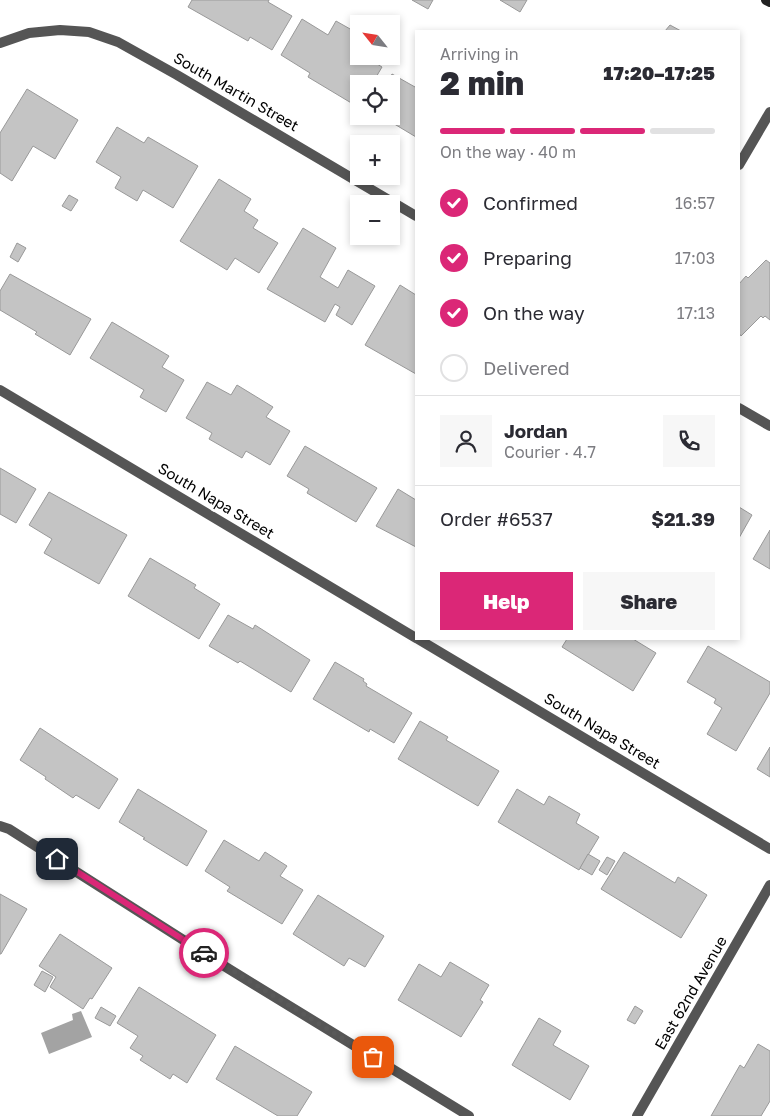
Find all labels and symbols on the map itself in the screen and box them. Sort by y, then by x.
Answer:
north arrow [350,15,400,65]
street label: South Martin Street [171,48,302,134]
street label: South Napa Street [155,458,278,542]
street label: South Napa Street [541,688,664,772]
pin [36,838,78,880]
courier [179,928,229,978]
street label: East 62nd Avenue [650,932,730,1052]
pin [352,1036,394,1078]

